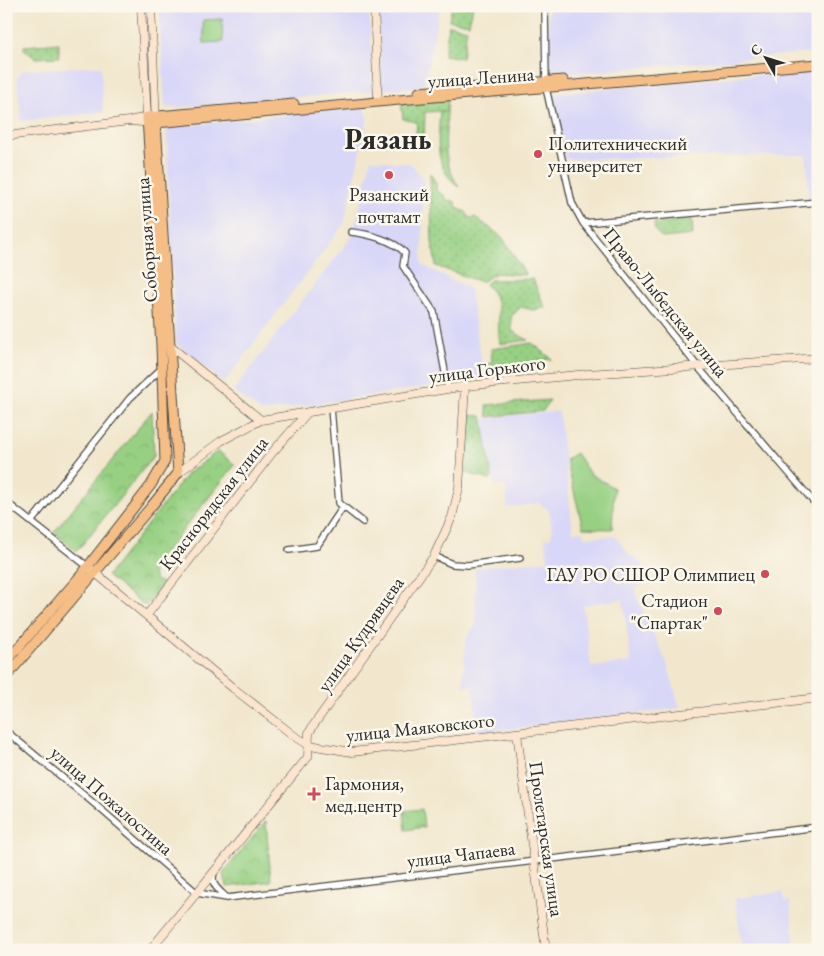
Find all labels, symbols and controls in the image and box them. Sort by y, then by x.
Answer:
north arrow [742,32,792,82]
text: С [746,40,766,59]
street label: улица Ленина [427,61,535,94]
district label: Рязань [344,120,432,158]
place label: Политехнический университет [548,131,687,178]
marker: Политехнический университет [532,148,544,160]
marker: Рязанский почтамт [383,169,395,181]
street label: Соборная улица [130,176,163,303]
place label: Рязанский почтамт [349,182,429,229]
street label: Право-Лыбедская улица [597,222,734,383]
street label: улица Горького [427,350,547,389]
street label: Краснорядская улица [153,431,274,575]
place label: ГАУ РО СШОР Олимпиец [547,562,755,587]
marker: ГАУ РО СШОР Олимпиец [759,568,771,580]
street label: улица Кудрявцева [311,571,410,697]
place label: Стадион "Спартак" [631,588,708,635]
marker: Стадион "Спартак" [712,605,724,617]
street label: улица Маяковского [345,707,495,748]
street label: улица Пожалостина [45,740,179,861]
street label: Пролетарская улица [523,760,570,919]
place label: Гармония, мед.центр [325,771,404,818]
marker: Гармония, мед.центр [307,787,321,801]
street label: улица Чапаева [406,835,517,874]

